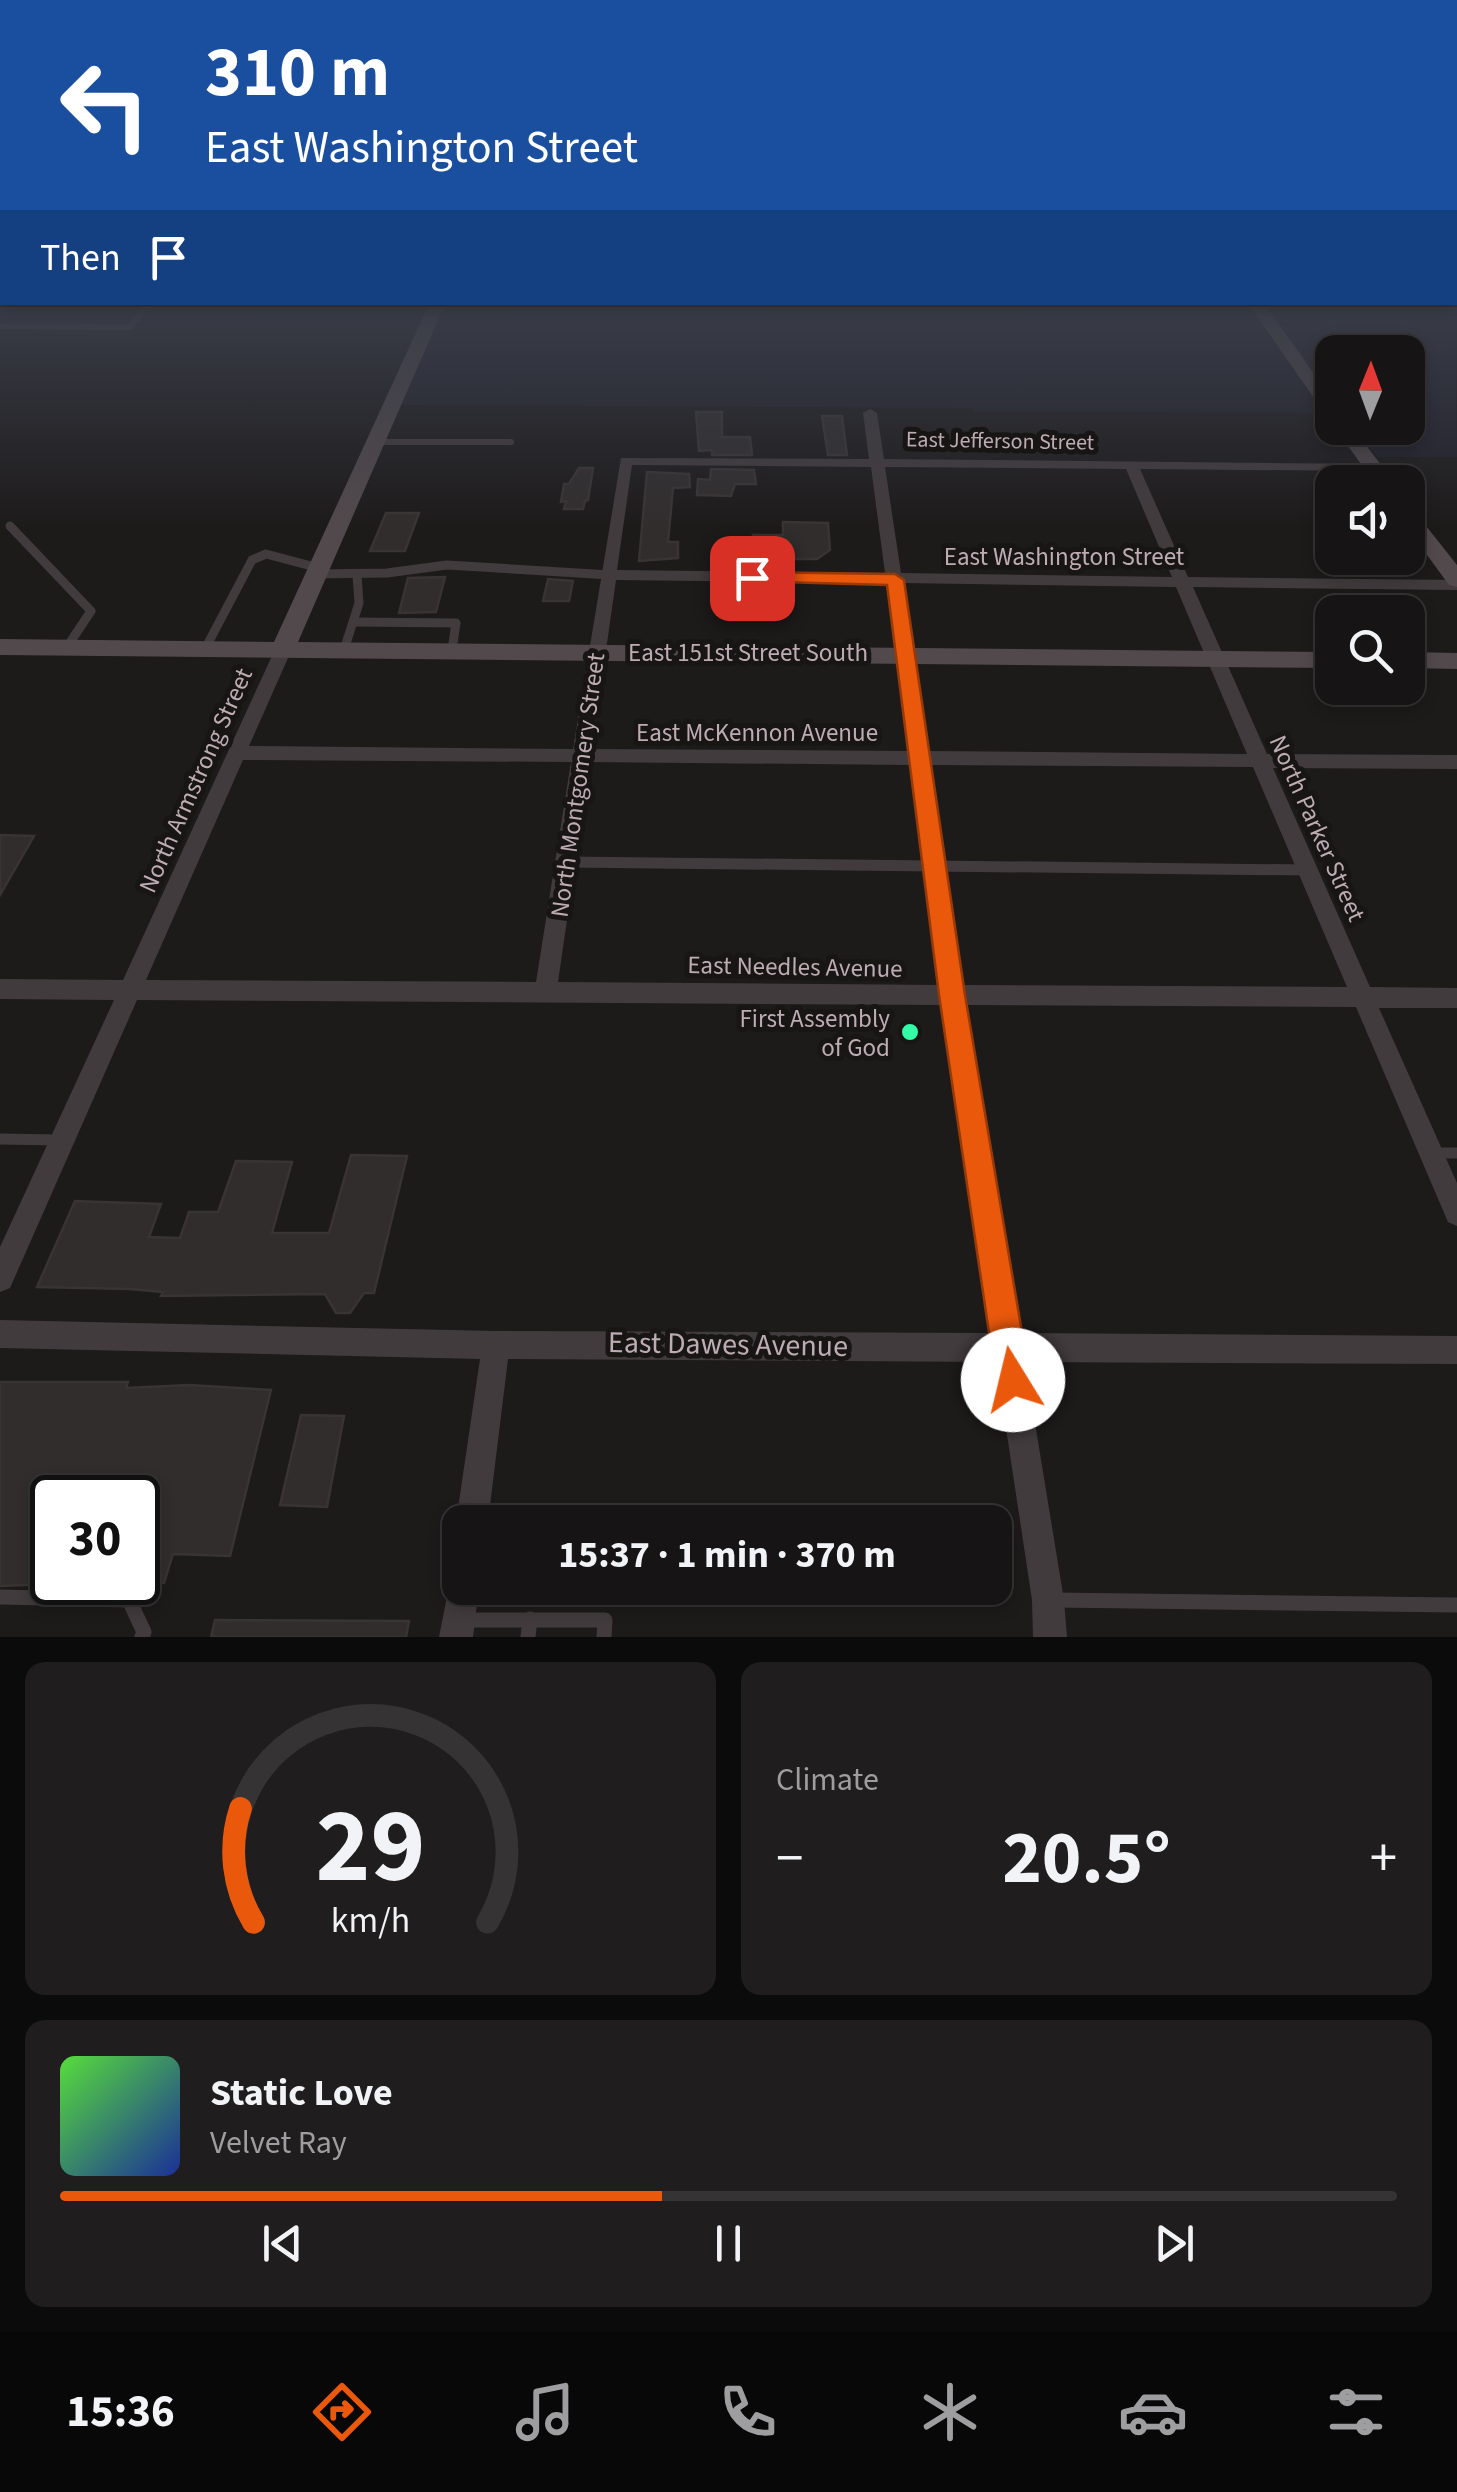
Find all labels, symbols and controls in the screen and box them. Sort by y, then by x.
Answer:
text: 310 m [205,23,390,123]
icon: left [40,40,170,170]
text: East Washington Street [205,116,638,180]
icon: arrive [141,230,196,285]
text: Then [40,231,121,285]
north arrow [1315,335,1425,445]
map controls [1315,335,1425,705]
street label: East Jefferson Street [906,423,1095,459]
button: sound [1315,465,1425,575]
pin [710,536,795,621]
street label: East Washington Street [944,539,1185,575]
icon: arrive [725,551,780,606]
button: search [1315,595,1425,705]
street label: East 151st Street South [628,635,868,671]
street label: North Montgomery Street [542,650,614,920]
street label: North Armstrong Street [130,662,262,899]
street label: East McKennon Avenue [636,715,878,751]
street label: North Parker Street [1260,730,1375,928]
street label: East Needles Avenue [687,947,903,987]
place label: First Assembly of God [739,1001,890,1066]
marker: First Assembly of God [899,1021,921,1043]
street label: East Dawes Avenue [608,1321,848,1368]
position arrow [961,1328,1065,1432]
speed limit sign: 30 [30,1475,160,1605]
text: 15:37 · 1 min · 370 m [558,1528,896,1582]
text: Climate [776,1757,879,1803]
text: 29 [316,1774,425,1922]
text: 20.5° [1002,1805,1171,1912]
text: − [776,1820,803,1898]
text: + [1370,1820,1397,1898]
text: km/h [331,1895,410,1946]
text: Static Love [210,2066,393,2120]
text: Velvet Ray [210,2120,347,2166]
icon: previous [255,2216,310,2271]
icon: pause [701,2216,756,2271]
icon: next [1147,2216,1202,2271]
icon: directions [307,2377,377,2447]
icon: music [510,2377,580,2447]
icon: phone [713,2377,783,2447]
icon: climate [915,2377,985,2447]
icon: car [1118,2377,1188,2447]
icon: filters [1321,2377,1391,2447]
text: 15:36 [66,2380,175,2444]

